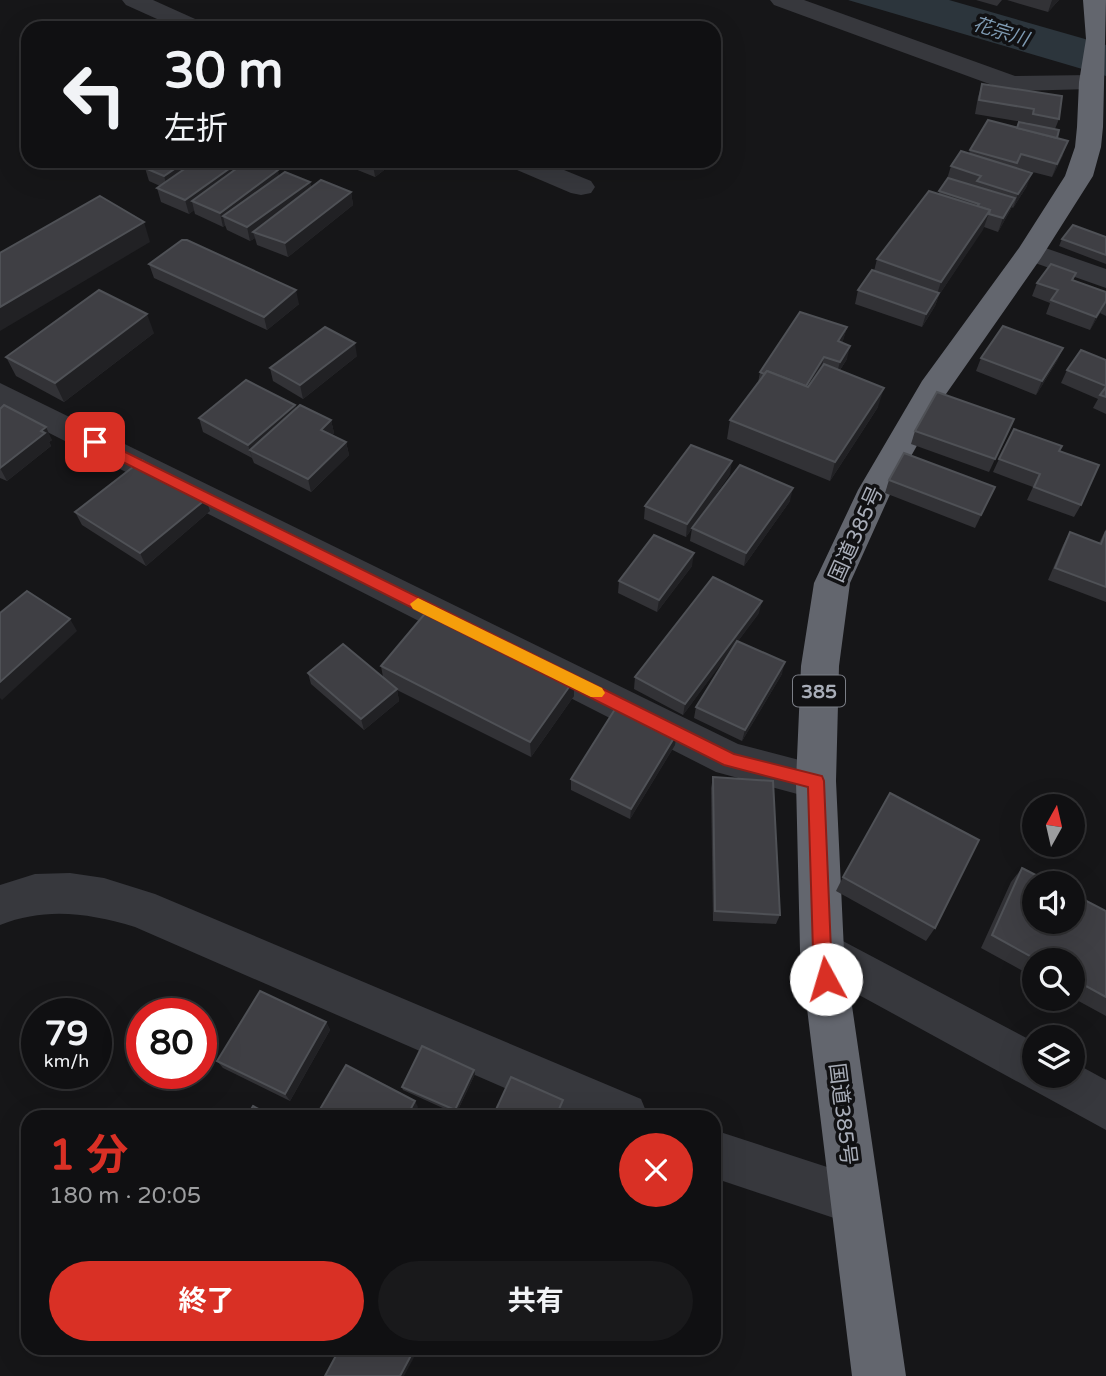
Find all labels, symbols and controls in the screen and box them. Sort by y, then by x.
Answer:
water label: 花宗川 [970,13,1033,51]
text: 30 m [164,42,283,101]
icon: left [49,49,140,140]
text: 左折 [164,110,228,148]
pin [65,412,125,472]
icon: arrive [76,423,114,461]
street label: 国道385号 [824,482,889,586]
road number: 385 [793,676,845,706]
north arrow [1022,794,1085,858]
map controls [1022,794,1085,1088]
button: sound [1022,871,1085,934]
position arrow [789,942,863,1016]
button: search [1022,948,1085,1011]
speed limit sign: 80 [126,998,217,1089]
text: 79 [45,1013,88,1055]
button: layers [1022,1025,1085,1088]
text: km/h [44,1050,89,1072]
street label: 国道385号 [824,1062,861,1166]
text: 1 分 [49,1130,128,1181]
button: close [619,1133,693,1207]
text: 180 m · 20:05 [49,1182,201,1210]
button: 終了 [49,1261,364,1341]
button: 共有 [378,1261,693,1341]

